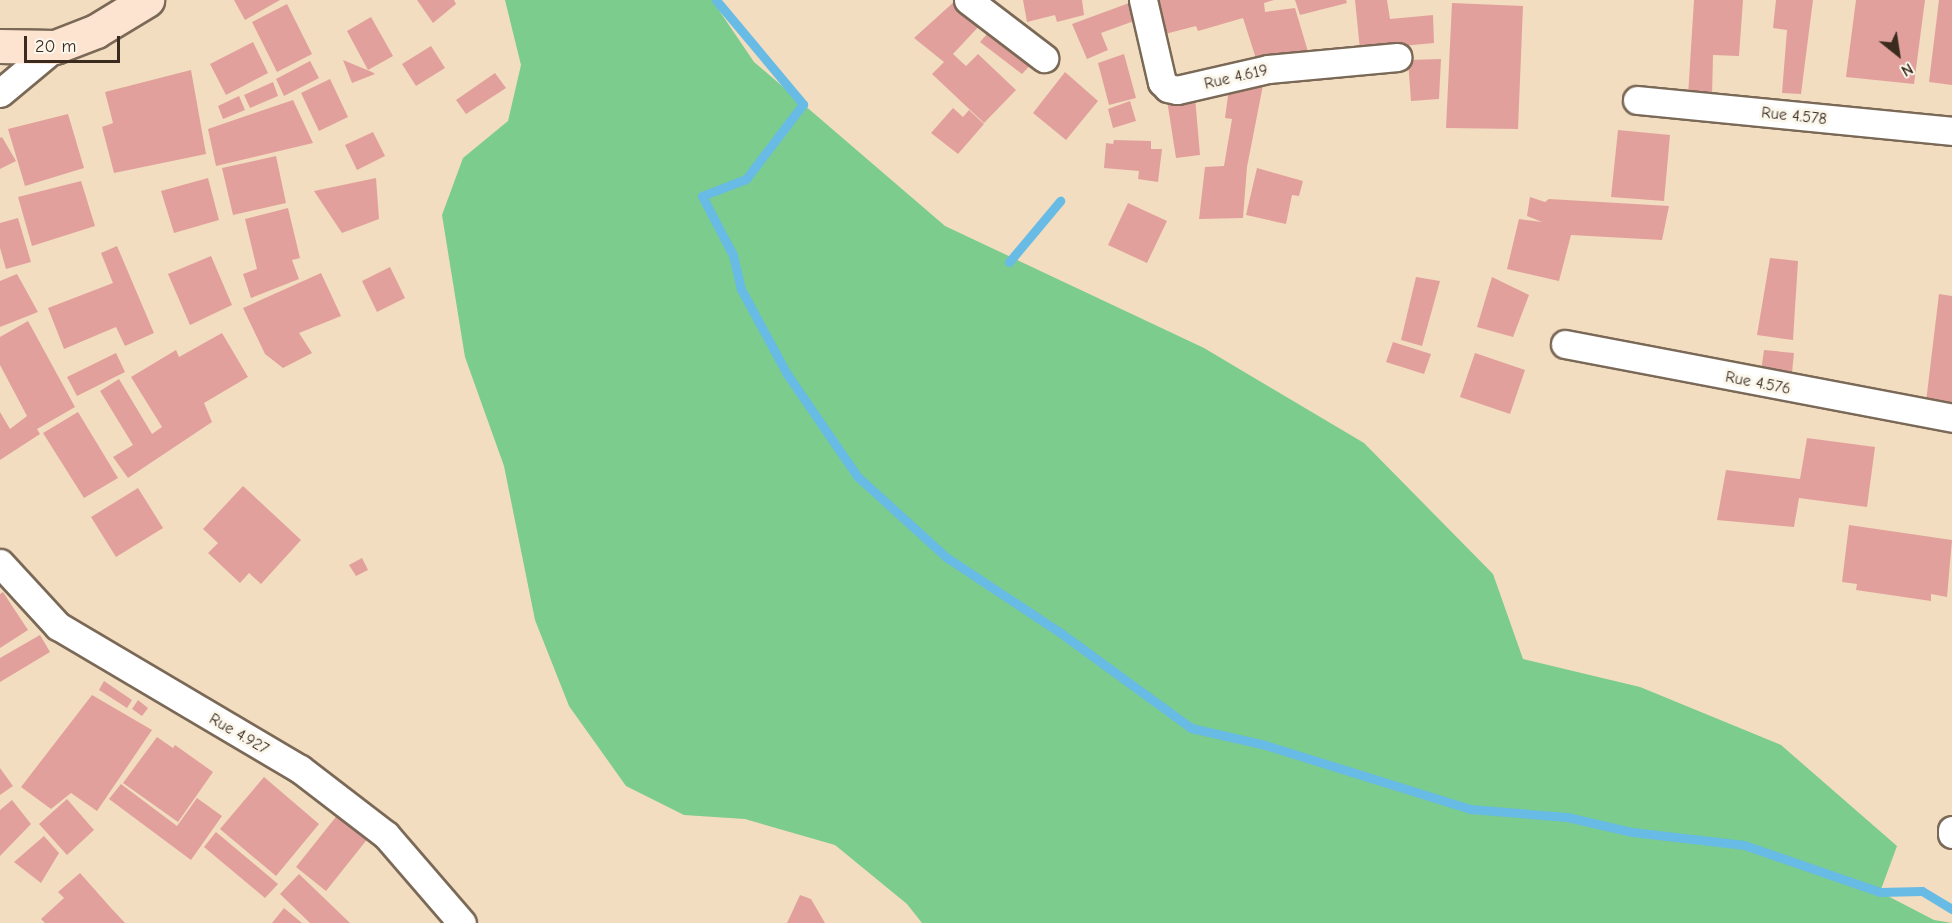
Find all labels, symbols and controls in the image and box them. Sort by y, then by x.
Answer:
scale bar [27,24,123,62]
north arrow [1868,24,1928,84]
text: 20 m [35,36,76,57]
text: N [1898,59,1916,80]
street label: Rue 4.619 [1202,60,1270,94]
street label: Rue 4.578 [1760,103,1828,129]
street label: Rue 4.576 [1724,367,1792,399]
street label: Rue 4.927 [206,709,272,759]

